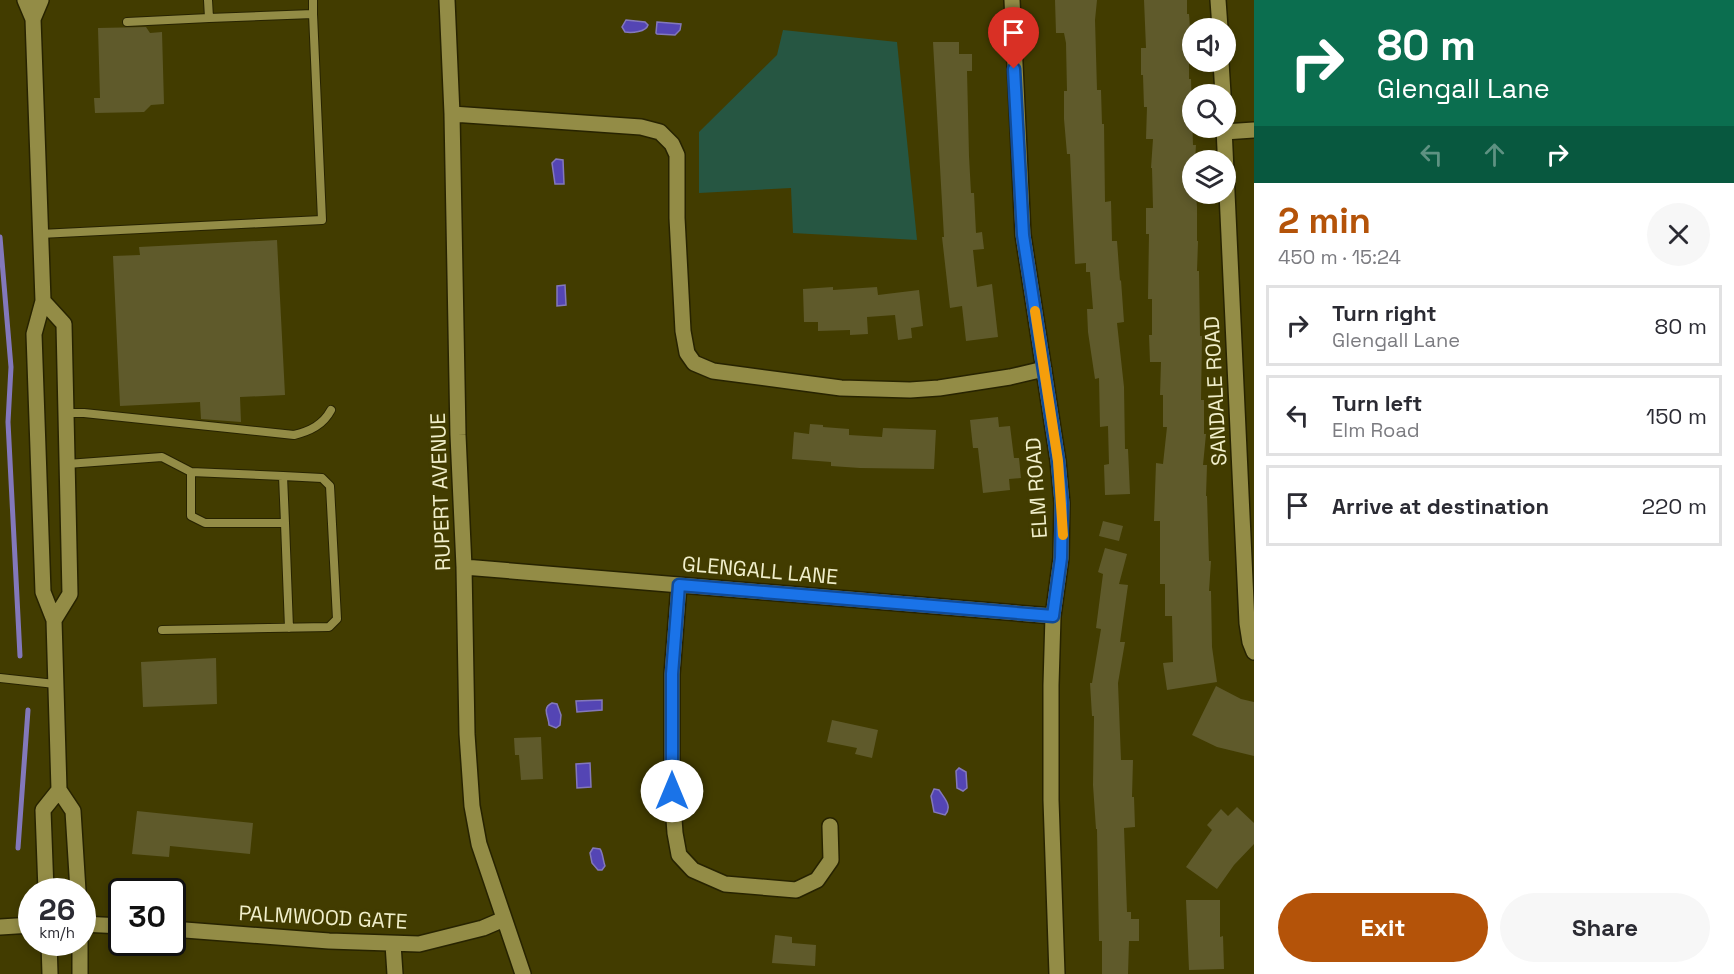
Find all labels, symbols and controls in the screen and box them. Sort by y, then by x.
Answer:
pin [988,7,1039,69]
icon: arrive [997,16,1030,49]
map controls [1182,18,1236,204]
button: sound [1182,18,1236,72]
text: 80 m [1377,19,1476,72]
icon: right [1278,24,1356,102]
text: Glengall Lane [1377,71,1550,106]
button: search [1182,84,1236,138]
icon: left [1415,138,1448,171]
icon: ahead [1478,138,1511,171]
icon: right [1541,138,1574,171]
button: layers [1182,150,1236,204]
text: 2 min [1278,198,1371,244]
button: close [1647,203,1710,266]
text: 450 m · 15:24 [1278,244,1401,270]
text: Turn right [1332,299,1437,327]
icon: right [1281,309,1314,342]
text: 80 m [1655,312,1707,340]
street label: SANDALE ROAD [1198,315,1232,467]
text: Glengall Lane [1332,327,1460,353]
text: Turn left [1332,389,1422,417]
icon: left [1281,399,1314,432]
text: 150 m [1646,402,1707,430]
street label: RUPERT AVENUE [424,412,456,572]
text: Elm Road [1332,417,1420,443]
street label: ELM ROAD [1019,437,1053,539]
icon: arrive [1281,489,1314,522]
text: Arrive at destination [1332,492,1549,520]
text: 220 m [1642,492,1707,520]
street label: GLENGALL LANE [681,550,839,590]
position arrow [640,759,704,823]
speed limit sign: 30 [108,878,186,956]
text: 26 [39,890,75,929]
button: Exit [1278,893,1488,962]
button: Share [1500,893,1710,962]
street label: PALMWOOD GATE [238,899,408,935]
text: km/h [39,923,75,942]

